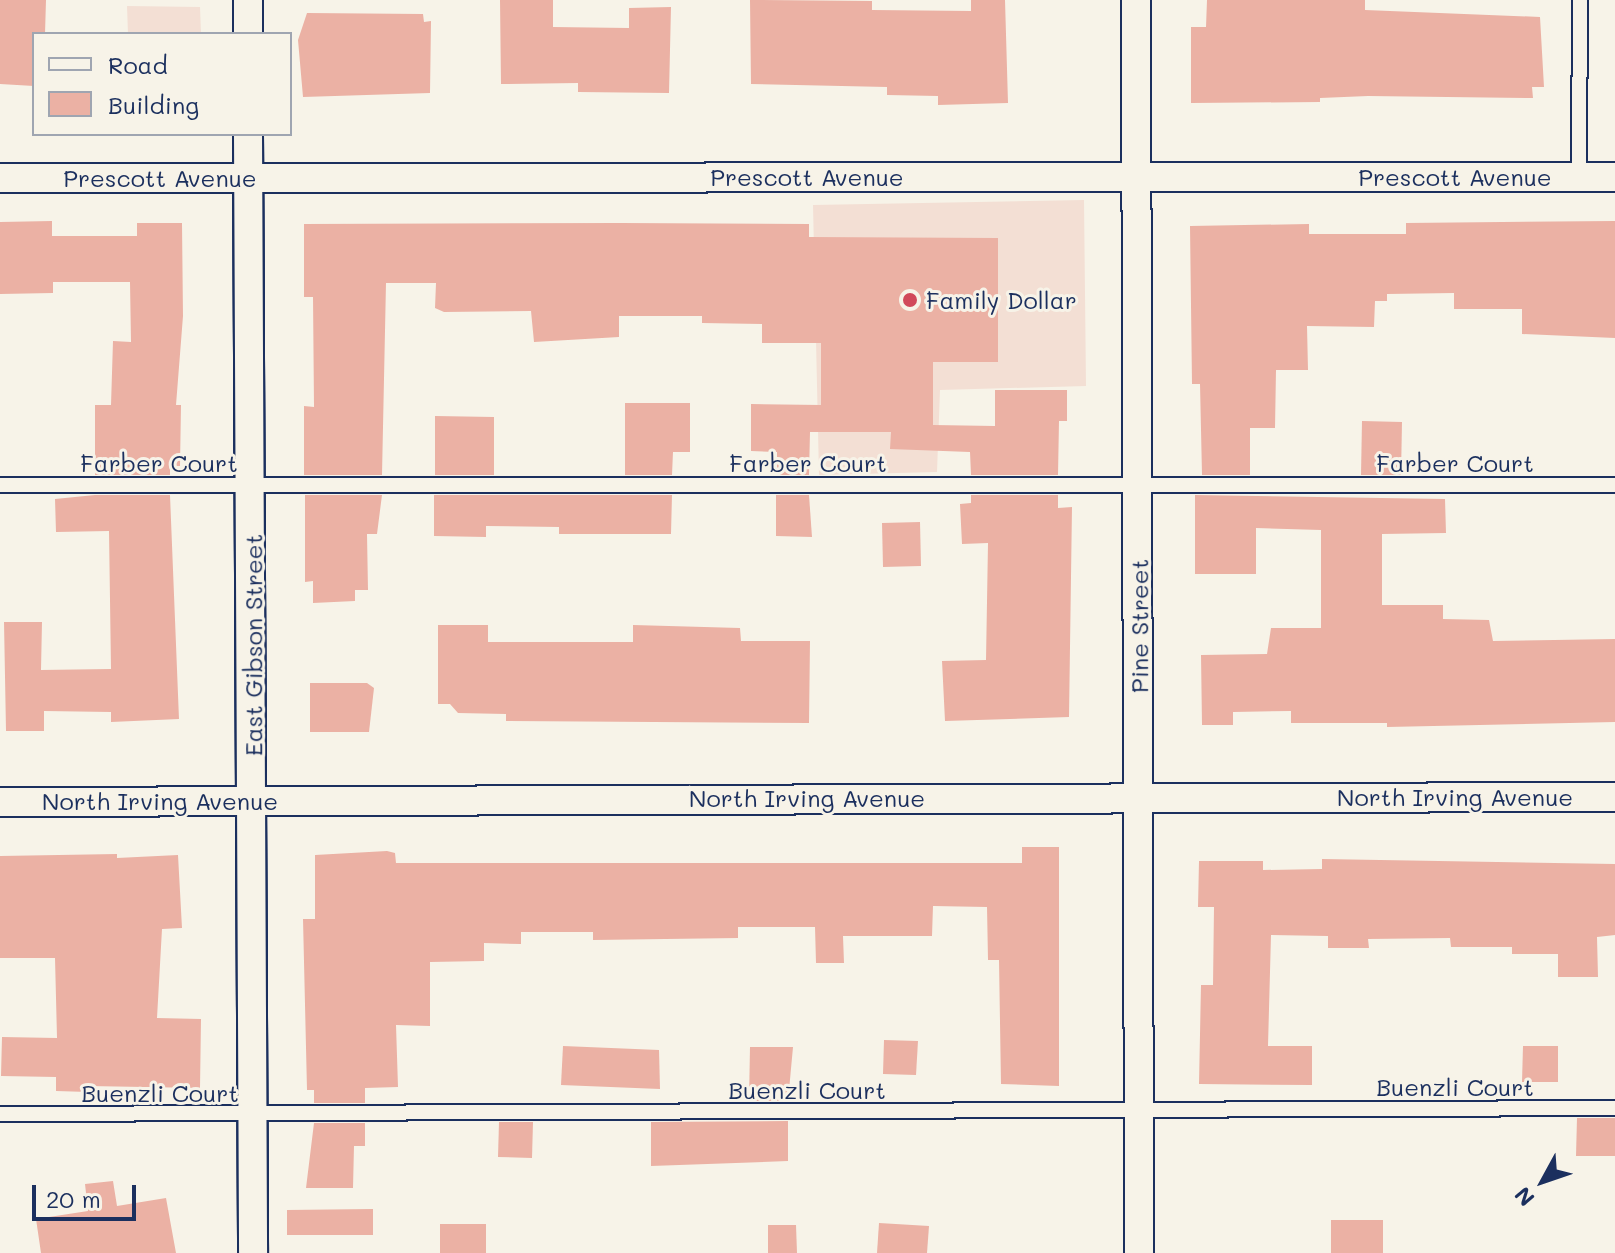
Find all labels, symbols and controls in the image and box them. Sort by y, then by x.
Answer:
legend [32,32,292,136]
text: Road [108,49,168,80]
text: Building [108,89,199,120]
street label: Prescott Avenue [710,163,904,191]
street label: Prescott Avenue [1358,163,1552,191]
street label: Prescott Avenue [63,164,257,192]
place label: Family Dollar [926,286,1077,314]
marker: Family Dollar [901,291,919,309]
street label: Farber Court [80,449,238,477]
street label: Farber Court [729,449,887,477]
street label: Farber Court [1376,449,1534,477]
street label: East Gibson Street [239,534,267,756]
street label: Pine Street [1125,559,1153,693]
street label: North Irving Avenue [1337,783,1573,811]
street label: North Irving Avenue [689,784,925,812]
street label: North Irving Avenue [42,787,278,815]
street label: Buenzli Court [1376,1073,1534,1101]
street label: Buenzli Court [728,1076,886,1104]
street label: Buenzli Court [81,1079,239,1107]
north arrow [1503,1141,1583,1221]
scale bar [36,1169,140,1219]
text: N [1508,1181,1541,1212]
text: 20 m [46,1183,101,1214]

